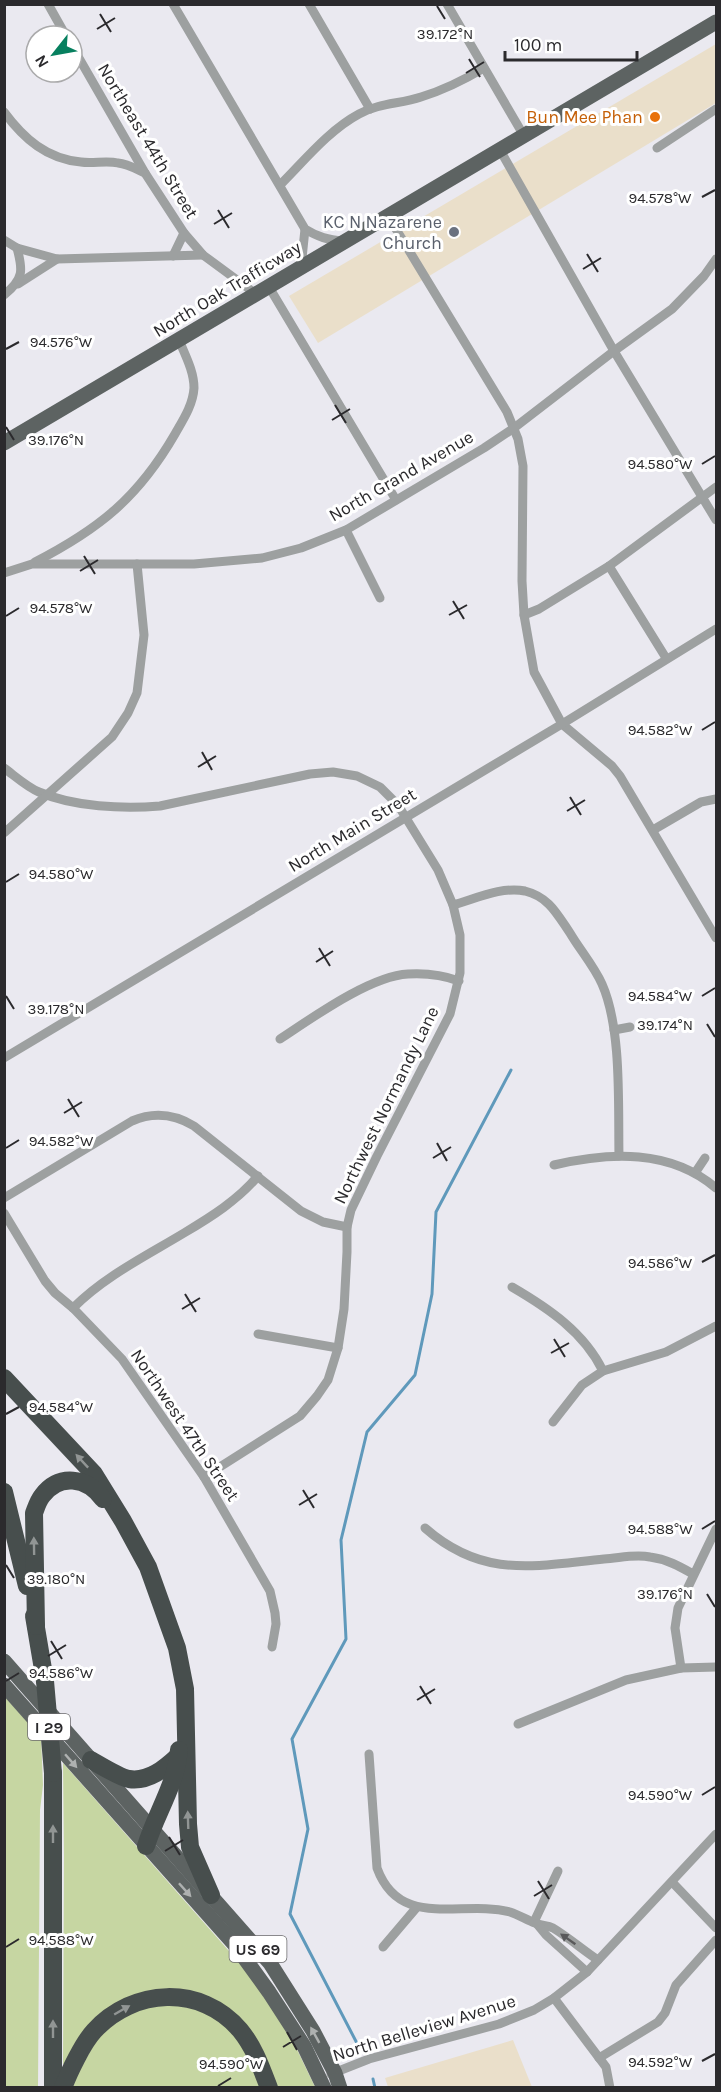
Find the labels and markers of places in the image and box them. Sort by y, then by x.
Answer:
place label: Bun Mee Phan [526,106,643,128]
marker: Bun Mee Phan [648,110,662,124]
place label: KC N Nazarene Church [323,211,442,254]
marker: KC N Nazarene Church [447,225,461,239]

